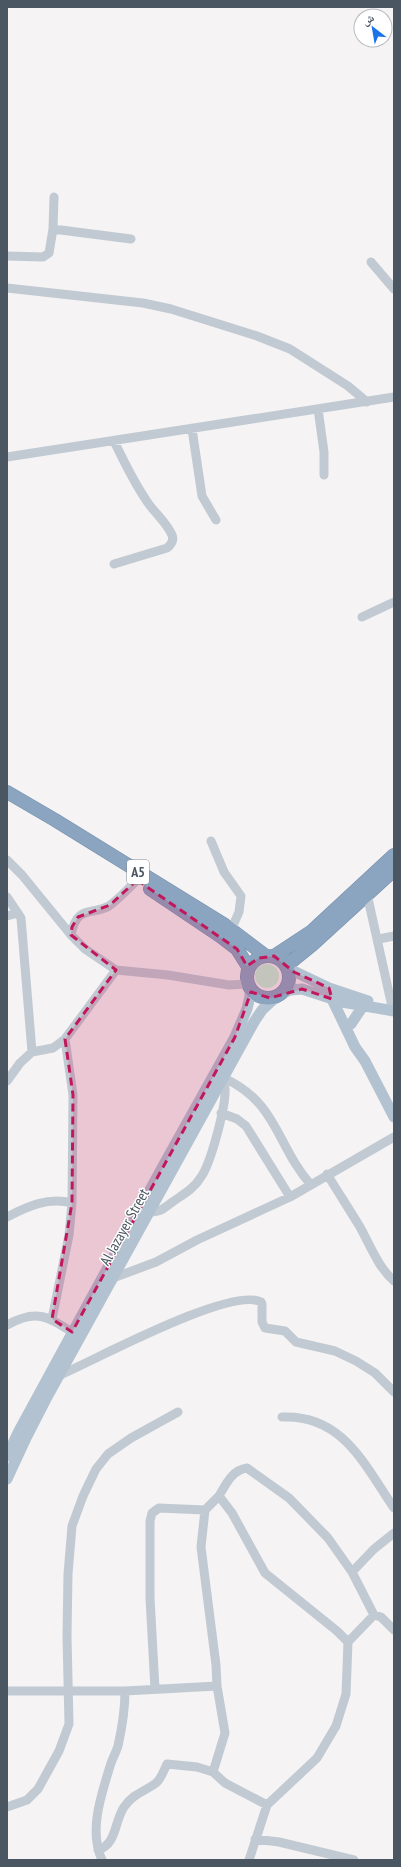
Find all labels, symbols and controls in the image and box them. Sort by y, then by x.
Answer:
north arrow [353,8,393,48]
text: ش [359,10,377,29]
road number: A5 [127,860,149,884]
street label: Al Jazayer Street [95,1185,153,1269]

